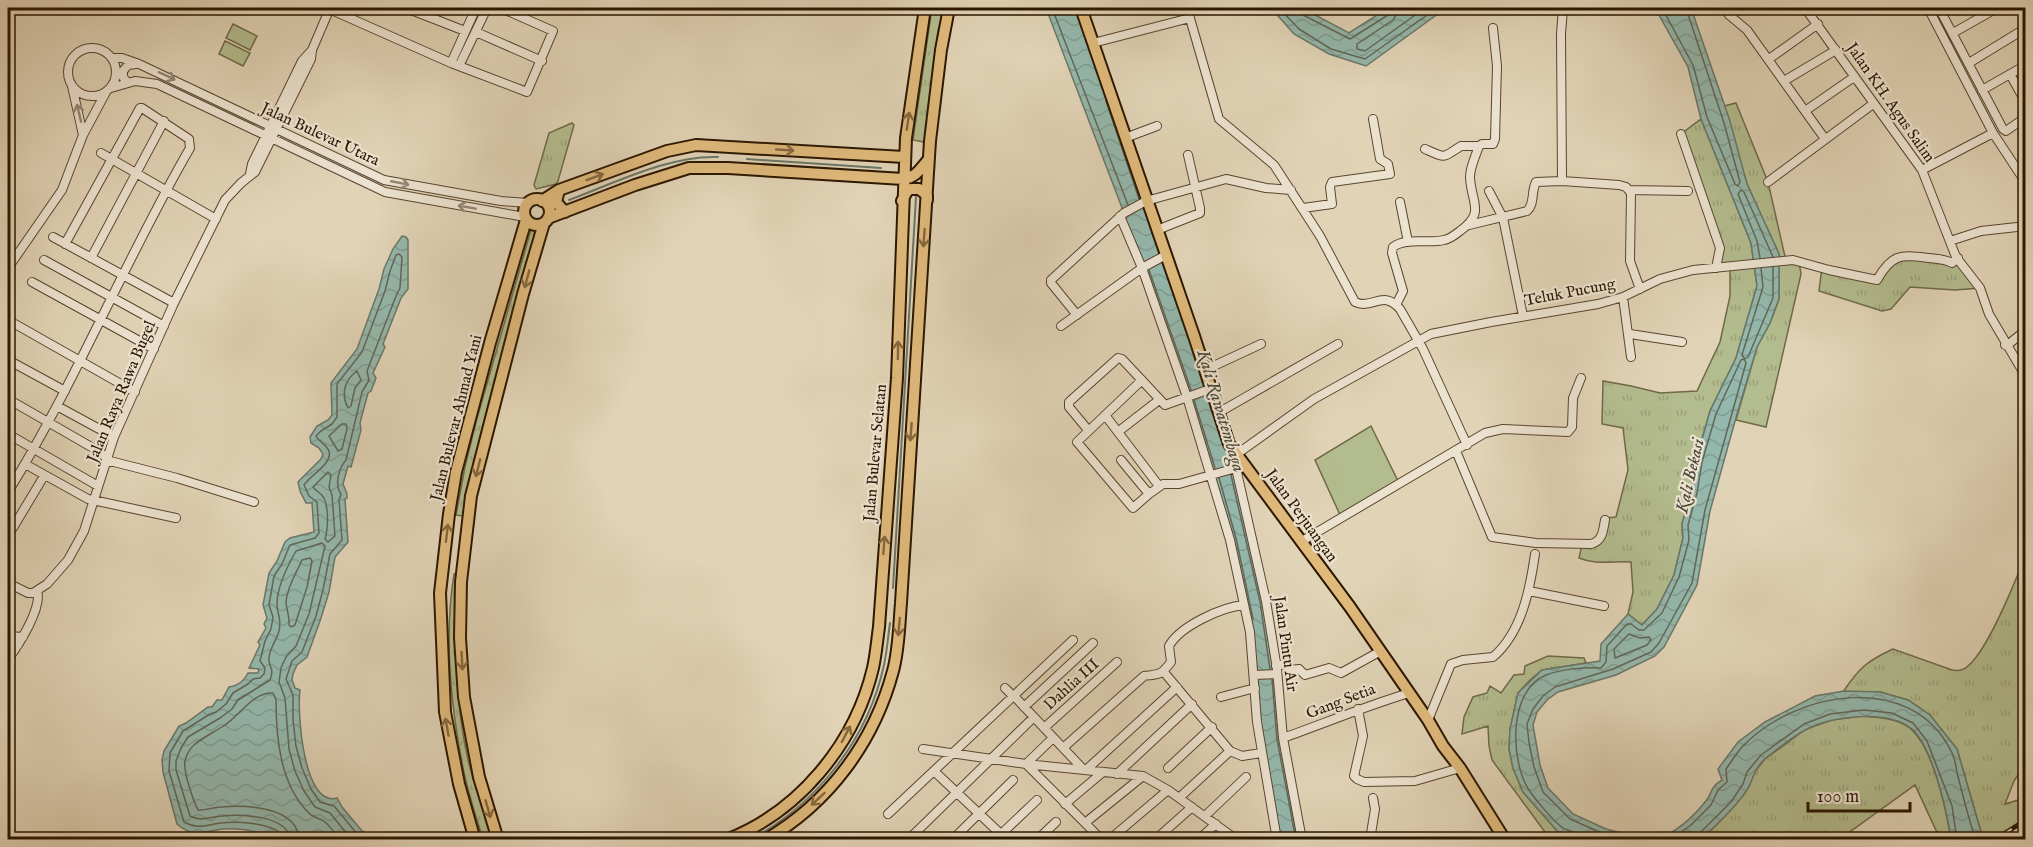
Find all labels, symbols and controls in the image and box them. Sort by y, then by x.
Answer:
street label: Jalan KH. Agus Salim [1840,38,1939,167]
one-way arrow [157,71,175,83]
street label: Jalan Bulevar Utara [256,98,383,171]
one-way arrow [72,104,84,123]
one-way arrow [903,112,914,132]
one-way arrow [774,145,794,156]
one-way arrow [585,171,604,182]
one-way arrow [390,178,409,189]
one-way arrow [458,201,478,212]
one-way arrow [919,227,930,247]
one-way arrow [521,269,532,288]
street label: Teluk Pucung [1523,274,1617,312]
street label: Jalan Raya Rawa Bugel [82,317,161,468]
street label: Jalan Bulevar Ahmad Yani [426,333,487,505]
one-way arrow [892,341,904,361]
water label: Kali Rawatembaga [1190,346,1250,475]
street label: Jalan Bulevar Selatan [860,383,892,525]
one-way arrow [905,422,916,442]
water label: Kali Bekasi [1671,435,1711,516]
one-way arrow [471,458,483,477]
street label: Jalan Perjuangan [1259,464,1342,567]
one-way arrow [441,523,452,543]
one-way arrow [879,535,890,555]
street label: Jalan Pintu Air [1268,593,1302,693]
one-way arrow [893,616,904,636]
one-way arrow [457,651,468,671]
street label: Dahlia III [1040,655,1104,715]
street label: Gang Setia [1304,680,1379,724]
one-way arrow [442,718,453,737]
one-way arrow [840,725,852,743]
scale bar [1808,775,1910,813]
text: 100 m [1817,786,1859,809]
one-way arrow [811,792,826,806]
one-way arrow [483,799,494,818]

